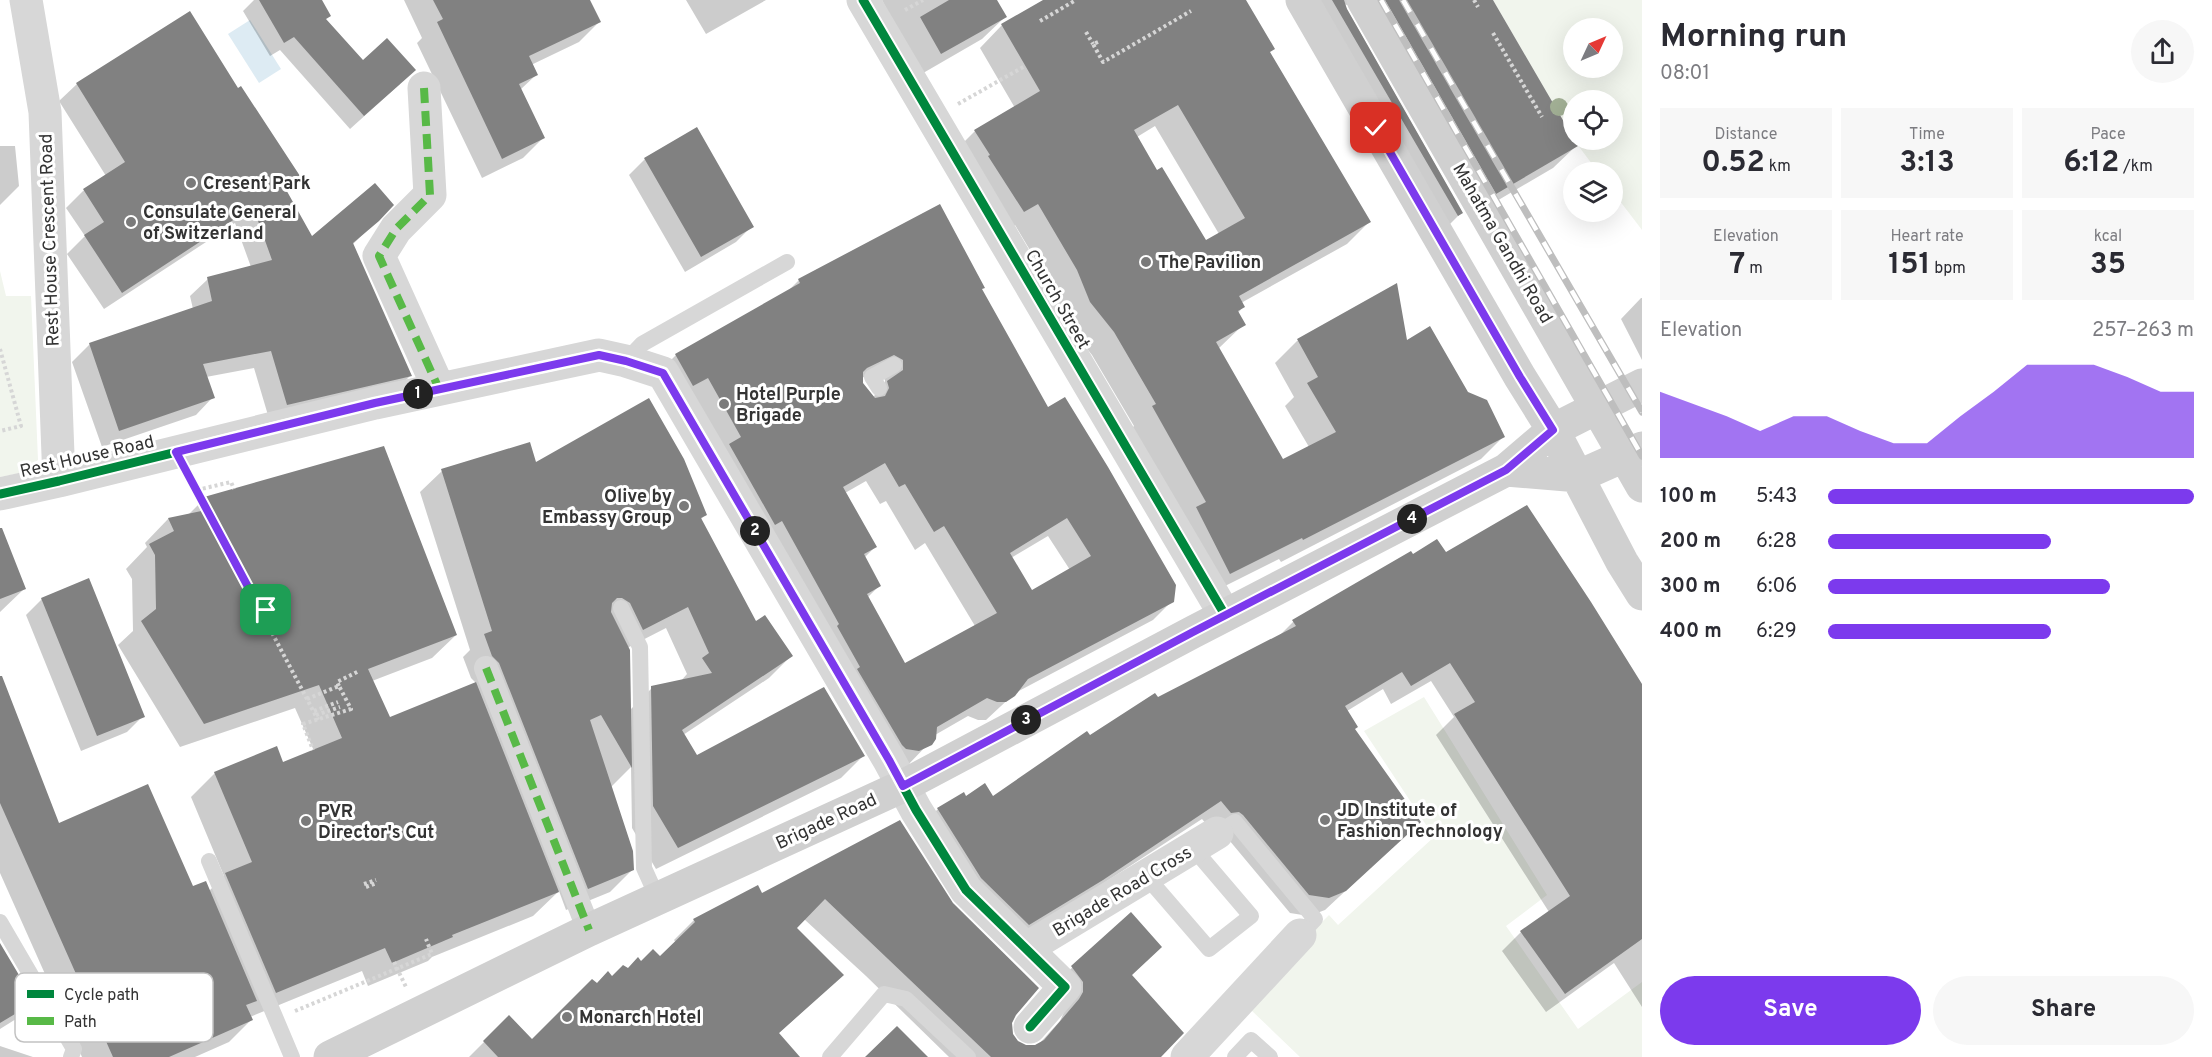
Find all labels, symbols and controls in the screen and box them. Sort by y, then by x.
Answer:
text: Morning run [1660,17,1847,59]
north arrow [1563,18,1623,78]
map controls [1563,18,1623,222]
button: share [2131,20,2194,83]
text: 08:01 [1660,61,1710,87]
button: locate [1563,90,1623,150]
pin [1350,102,1401,153]
icon: check [1359,111,1392,144]
text: Distance [1715,125,1777,145]
text: Time [1909,125,1945,145]
text: Pace [2090,125,2126,145]
street label: Rest House Crescent Road [35,133,66,347]
text: 0.52 [1701,145,1765,182]
text: 3:13 [1899,145,1955,182]
text: 6:12 [2063,145,2119,182]
text: km [1765,157,1791,177]
text: /km [2119,157,2153,177]
street label: Mahatma Gandhi Road [1446,160,1557,328]
button: layers [1563,162,1623,222]
place label: Cresent Park [203,173,311,196]
marker: Cresent Park [184,176,198,190]
place label: Consulate General of Switzerland [143,202,297,246]
marker: Consulate General of Switzerland [124,215,138,229]
text: Elevation [1713,227,1779,247]
text: Heart rate [1890,227,1964,247]
text: kcal [2094,227,2122,247]
street label: Church Street [1019,246,1095,354]
text: 7 [1729,247,1745,284]
text: 151 [1888,247,1931,284]
text: 35 [2090,247,2126,284]
place label: The Pavilion [1158,252,1261,275]
marker: The Pavilion [1139,255,1153,269]
text: m [1745,259,1763,279]
text: bpm [1931,259,1966,279]
text: Elevation [1660,318,1742,344]
text: 257–263 m [2092,318,2194,344]
pin: 1 [403,379,433,409]
text: 1 [415,384,421,404]
place label: Hotel Purple Brigade [736,384,841,428]
marker: Hotel Purple Brigade [717,397,731,411]
street label: Rest House Road [18,431,157,484]
text: 100 m [1660,484,1717,510]
text: 5:43 [1756,484,1797,510]
place label: Olive by Embassy Group [542,486,672,530]
marker: Olive by Embassy Group [677,499,691,513]
pin: 4 [1397,504,1427,534]
text: 4 [1407,509,1417,529]
pin: 2 [740,516,770,546]
text: 2 [750,521,760,541]
text: 200 m [1660,529,1721,555]
text: 6:28 [1756,529,1797,555]
text: 300 m [1660,574,1721,600]
text: 6:06 [1756,574,1797,600]
pin [240,584,291,635]
icon: arrive [249,593,282,626]
text: 400 m [1660,619,1722,645]
text: 6:29 [1756,619,1797,645]
pin: 3 [1011,705,1041,735]
text: 3 [1021,710,1031,730]
street label: Brigade Road [772,789,881,856]
place label: JD Institute of Fashion Technology [1337,800,1503,844]
place label: PVR Director's Cut [318,801,434,845]
marker: JD Institute of Fashion Technology [1318,813,1332,827]
marker: PVR Director's Cut [299,814,313,828]
street label: Brigade Road Cross [1049,842,1196,943]
legend [15,973,213,1042]
button: Save [1660,976,1921,1045]
button: Share [1933,976,2194,1045]
text: Cycle path [64,986,139,1006]
place label: Monarch Hotel [579,1007,702,1030]
marker: Monarch Hotel [560,1010,574,1024]
text: Path [64,1013,97,1033]

